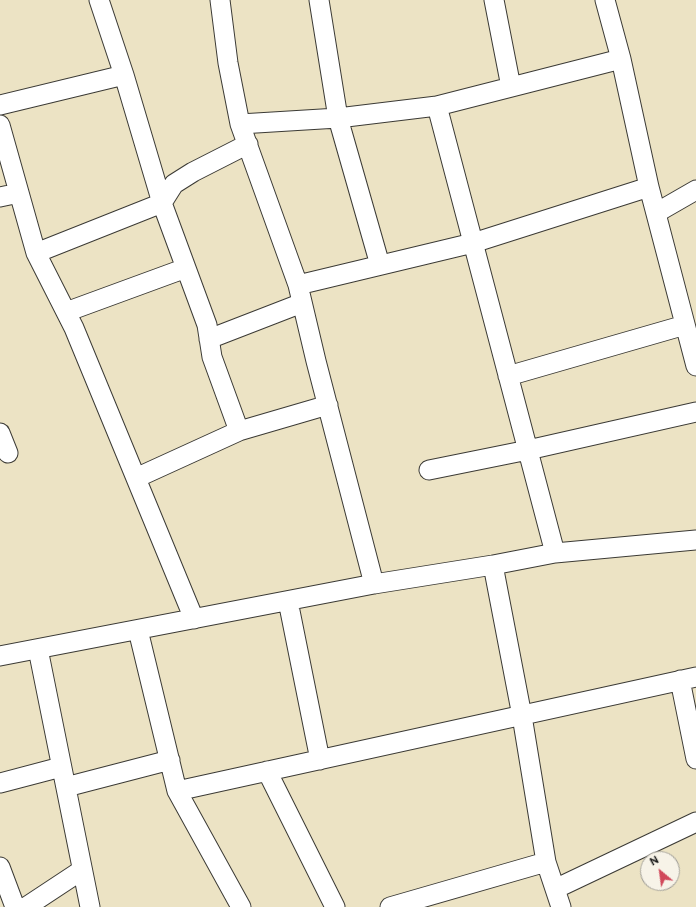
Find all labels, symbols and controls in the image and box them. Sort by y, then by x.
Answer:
north arrow [640,851,680,891]
text: N [648,853,661,869]

